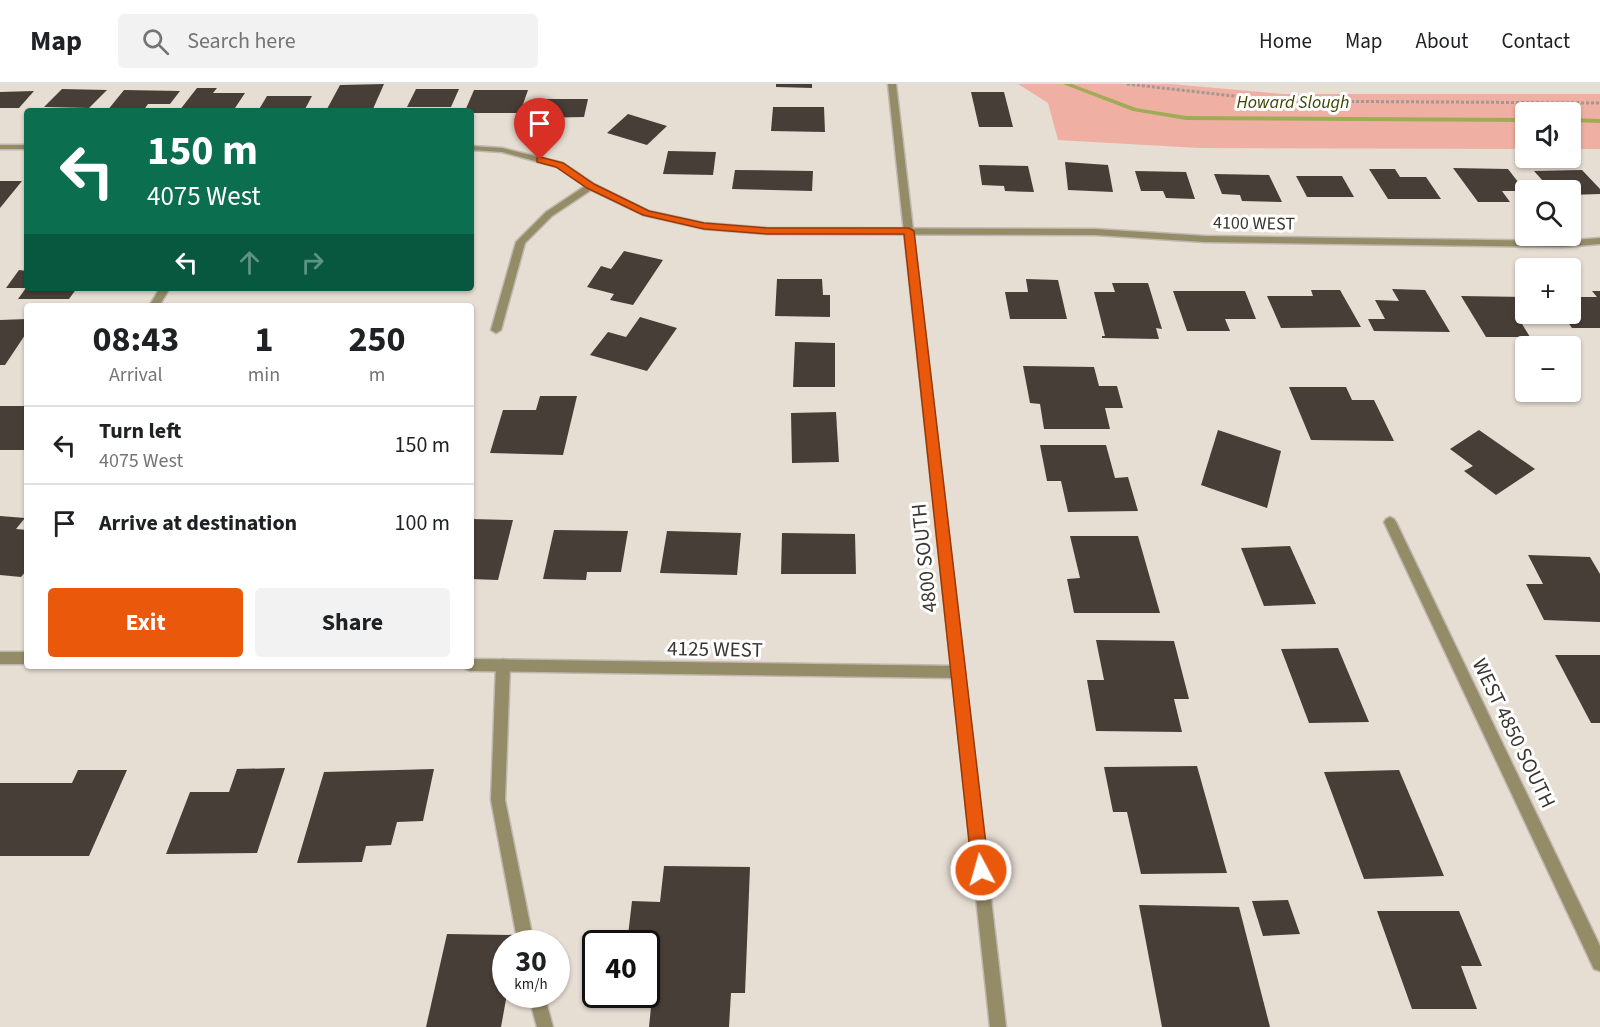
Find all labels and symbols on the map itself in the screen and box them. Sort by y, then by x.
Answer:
water label: Howard Slough [1236,90,1350,115]
pin [514,98,565,160]
street label: 4100 WEST [1213,210,1296,237]
street label: 4800 SOUTH [903,502,945,614]
street label: 4125 WEST [667,633,763,665]
street label: WEST 4850 SOUTH [1465,653,1563,813]
position arrow [949,838,1013,902]
speed limit sign: 40 [582,930,660,1008]

